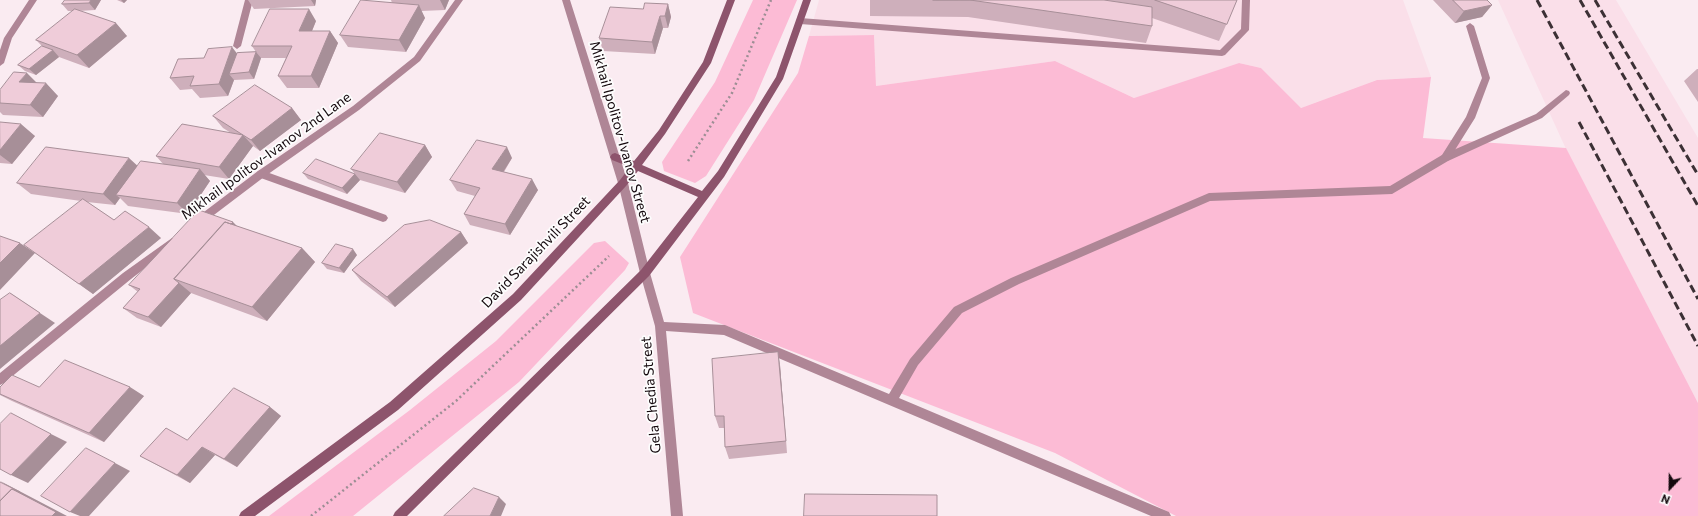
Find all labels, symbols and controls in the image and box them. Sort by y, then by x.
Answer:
street label: Mikhail Ipolitov-Ivanov Street [586,39,654,225]
street label: Mikhail Ipolitov-Ivanov 2nd Lane [178,89,354,223]
street label: David Sarajishvili Street [478,193,594,311]
street label: Gela Chedia Street [638,336,664,454]
north arrow [1650,468,1690,508]
text: N [1659,492,1672,507]

